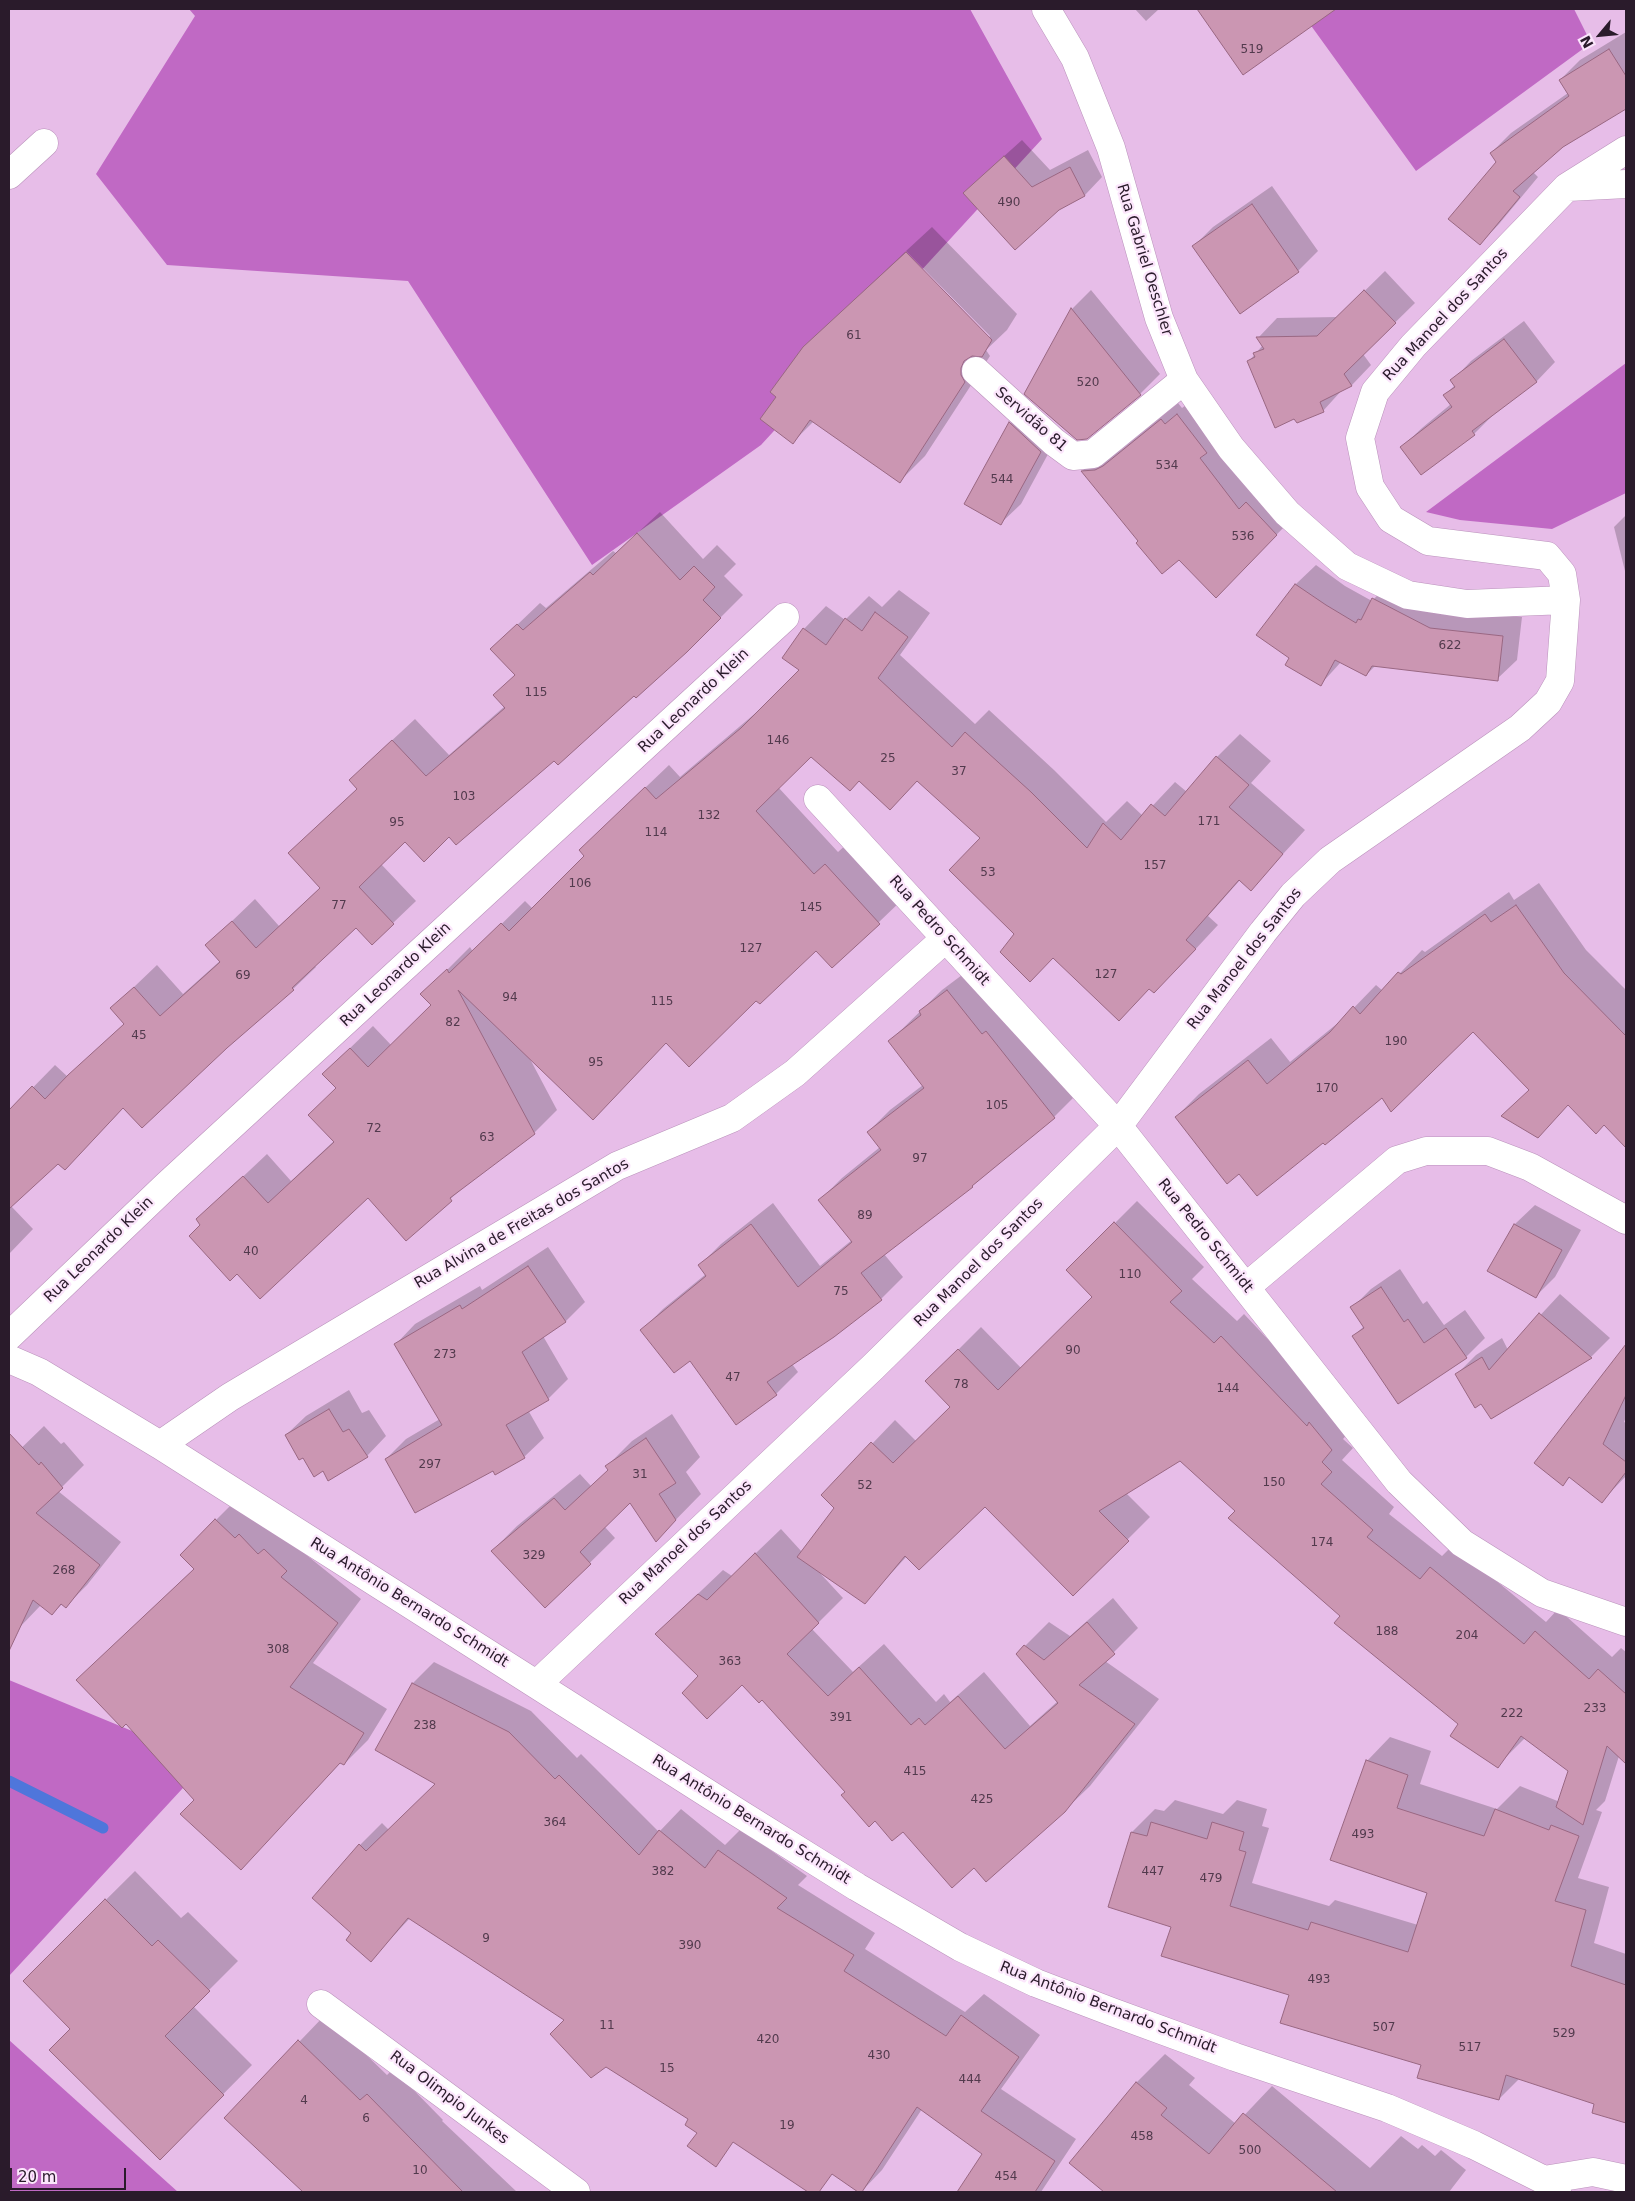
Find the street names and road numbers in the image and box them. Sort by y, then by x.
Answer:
street label: Rua Gabriel Oeschler [1112,182,1176,338]
street label: Rua Manoel dos Santos [1380,245,1512,385]
street label: Servidão 81 [991,384,1071,456]
street label: Rua Leonardo Klein [635,645,753,757]
street label: Rua Pedro Schmidt [885,872,993,990]
street label: Rua Manoel dos Santos [1184,885,1306,1033]
street label: Rua Leonardo Klein [337,919,455,1031]
street label: Rua Alvina de Freitas dos Santos [412,1155,632,1293]
street label: Rua Pedro Schmidt [1153,1175,1257,1297]
street label: Rua Leonardo Klein [41,1193,157,1307]
street label: Rua Manoel dos Santos [911,1195,1047,1331]
street label: Rua Manoel dos Santos [616,1477,756,1609]
street label: Rua Antônio Bernardo Schmidt [306,1534,512,1672]
street label: Rua Antônio Bernardo Schmidt [648,1751,854,1889]
street label: Rua Antônio Bernardo Schmidt [997,1958,1219,2058]
street label: Rua Olimpio Junkes [386,2047,512,2149]

